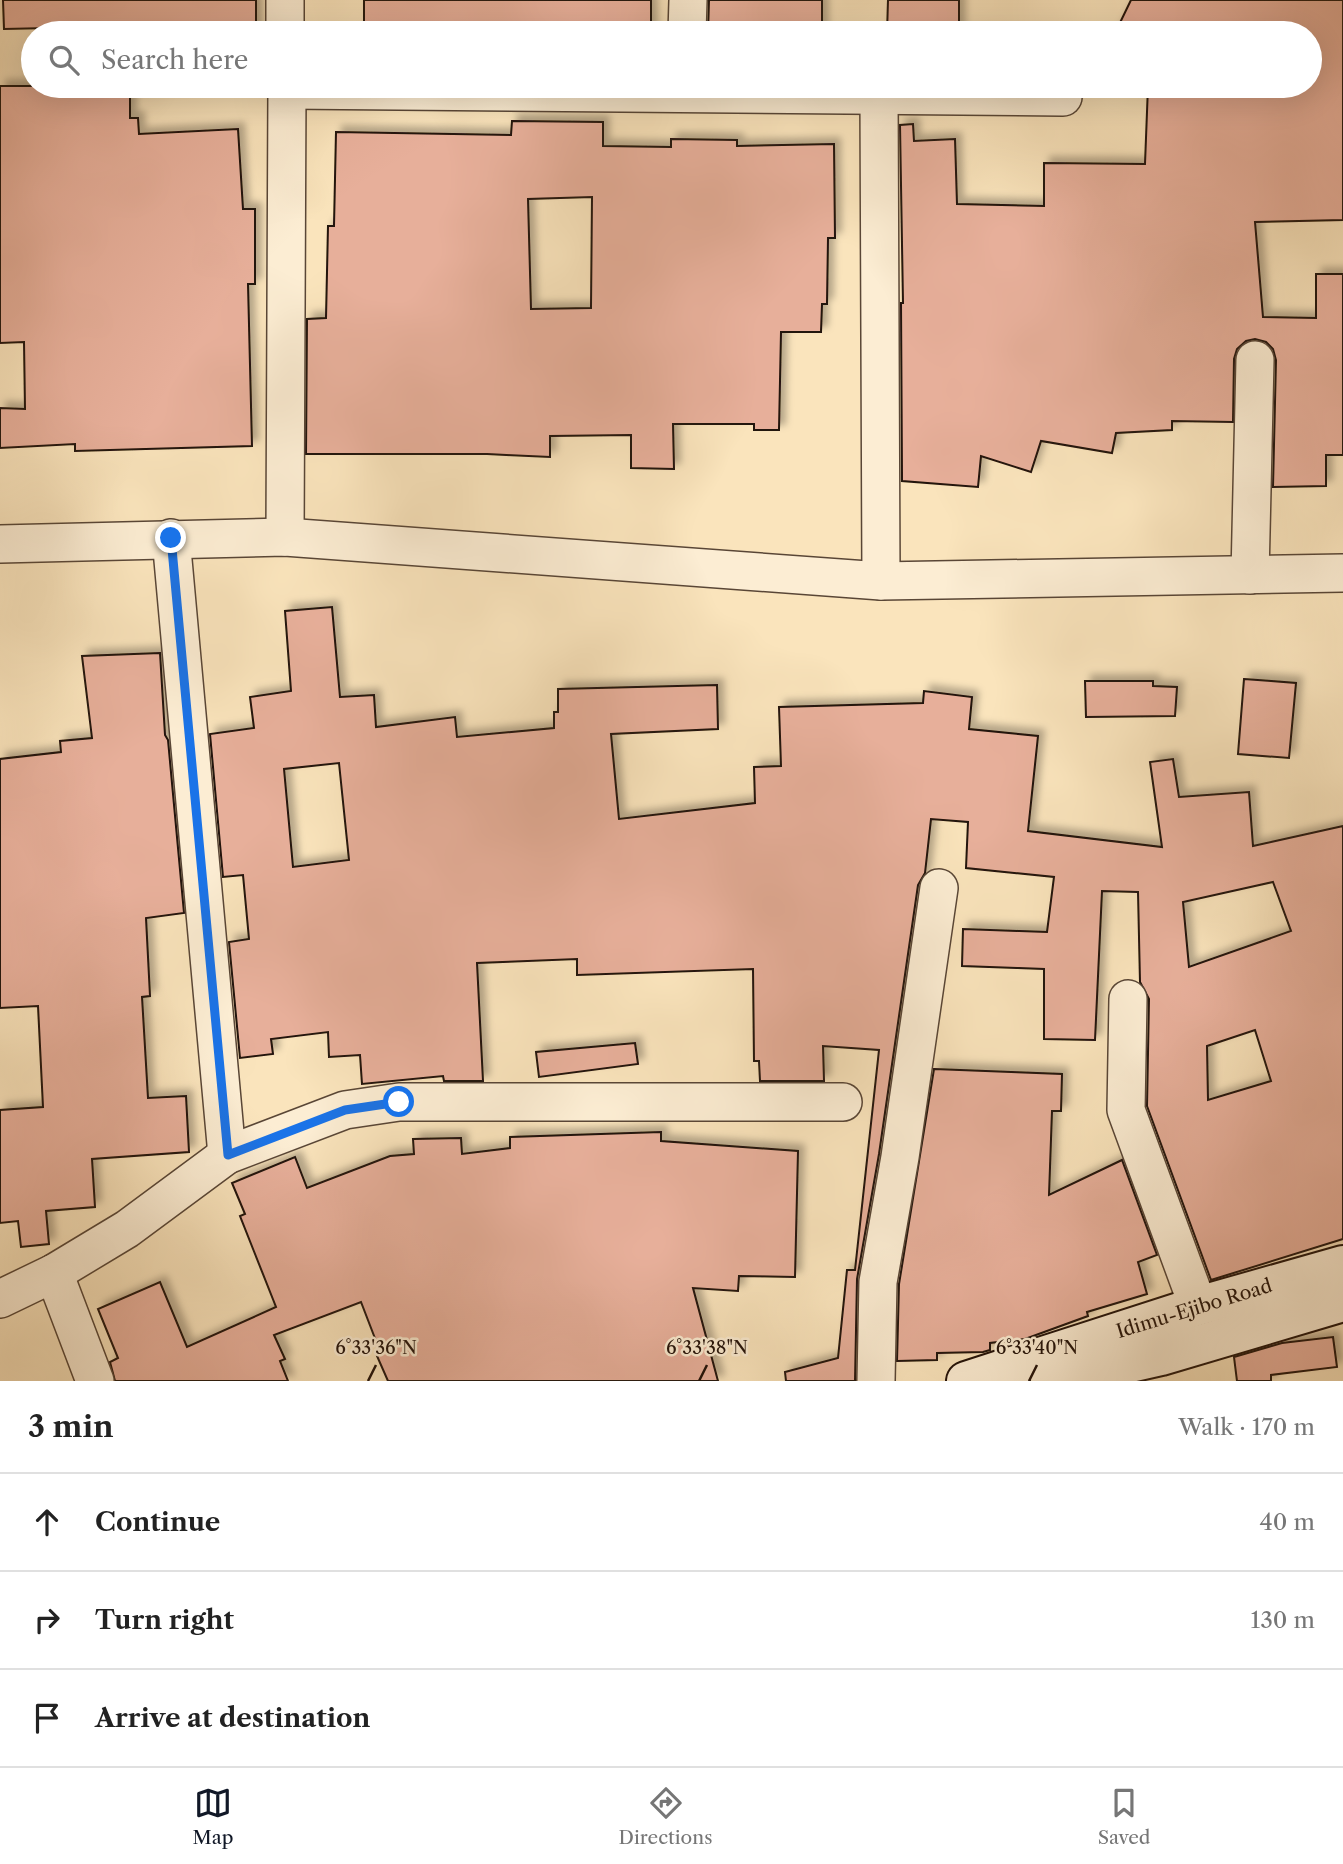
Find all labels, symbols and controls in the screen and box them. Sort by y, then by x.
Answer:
search box [21,21,1322,98]
icon: search [45,41,83,79]
text: Search here [101,44,248,76]
route end [155,522,186,553]
route start [383,1086,414,1117]
street label: Idimu-Ejibo Road [1114,1274,1275,1343]
text: 6°33'36"N [335,1337,417,1359]
text: 6°33'38"N [666,1337,748,1359]
text: 6°33'40"N [996,1337,1078,1359]
text: 3 min [28,1408,114,1445]
text: Walk · 170 m [1178,1413,1315,1441]
icon: ahead [28,1503,66,1541]
text: Continue [95,1506,220,1538]
text: 40 m [1260,1508,1315,1536]
icon: right [28,1601,66,1639]
text: Turn right [95,1604,234,1636]
text: 130 m [1251,1606,1315,1634]
icon: arrive [28,1699,66,1737]
text: Arrive at destination [95,1702,370,1734]
tab: Map [193,1784,233,1849]
tab: Directions [619,1784,712,1849]
tab: Saved [1098,1784,1150,1849]

